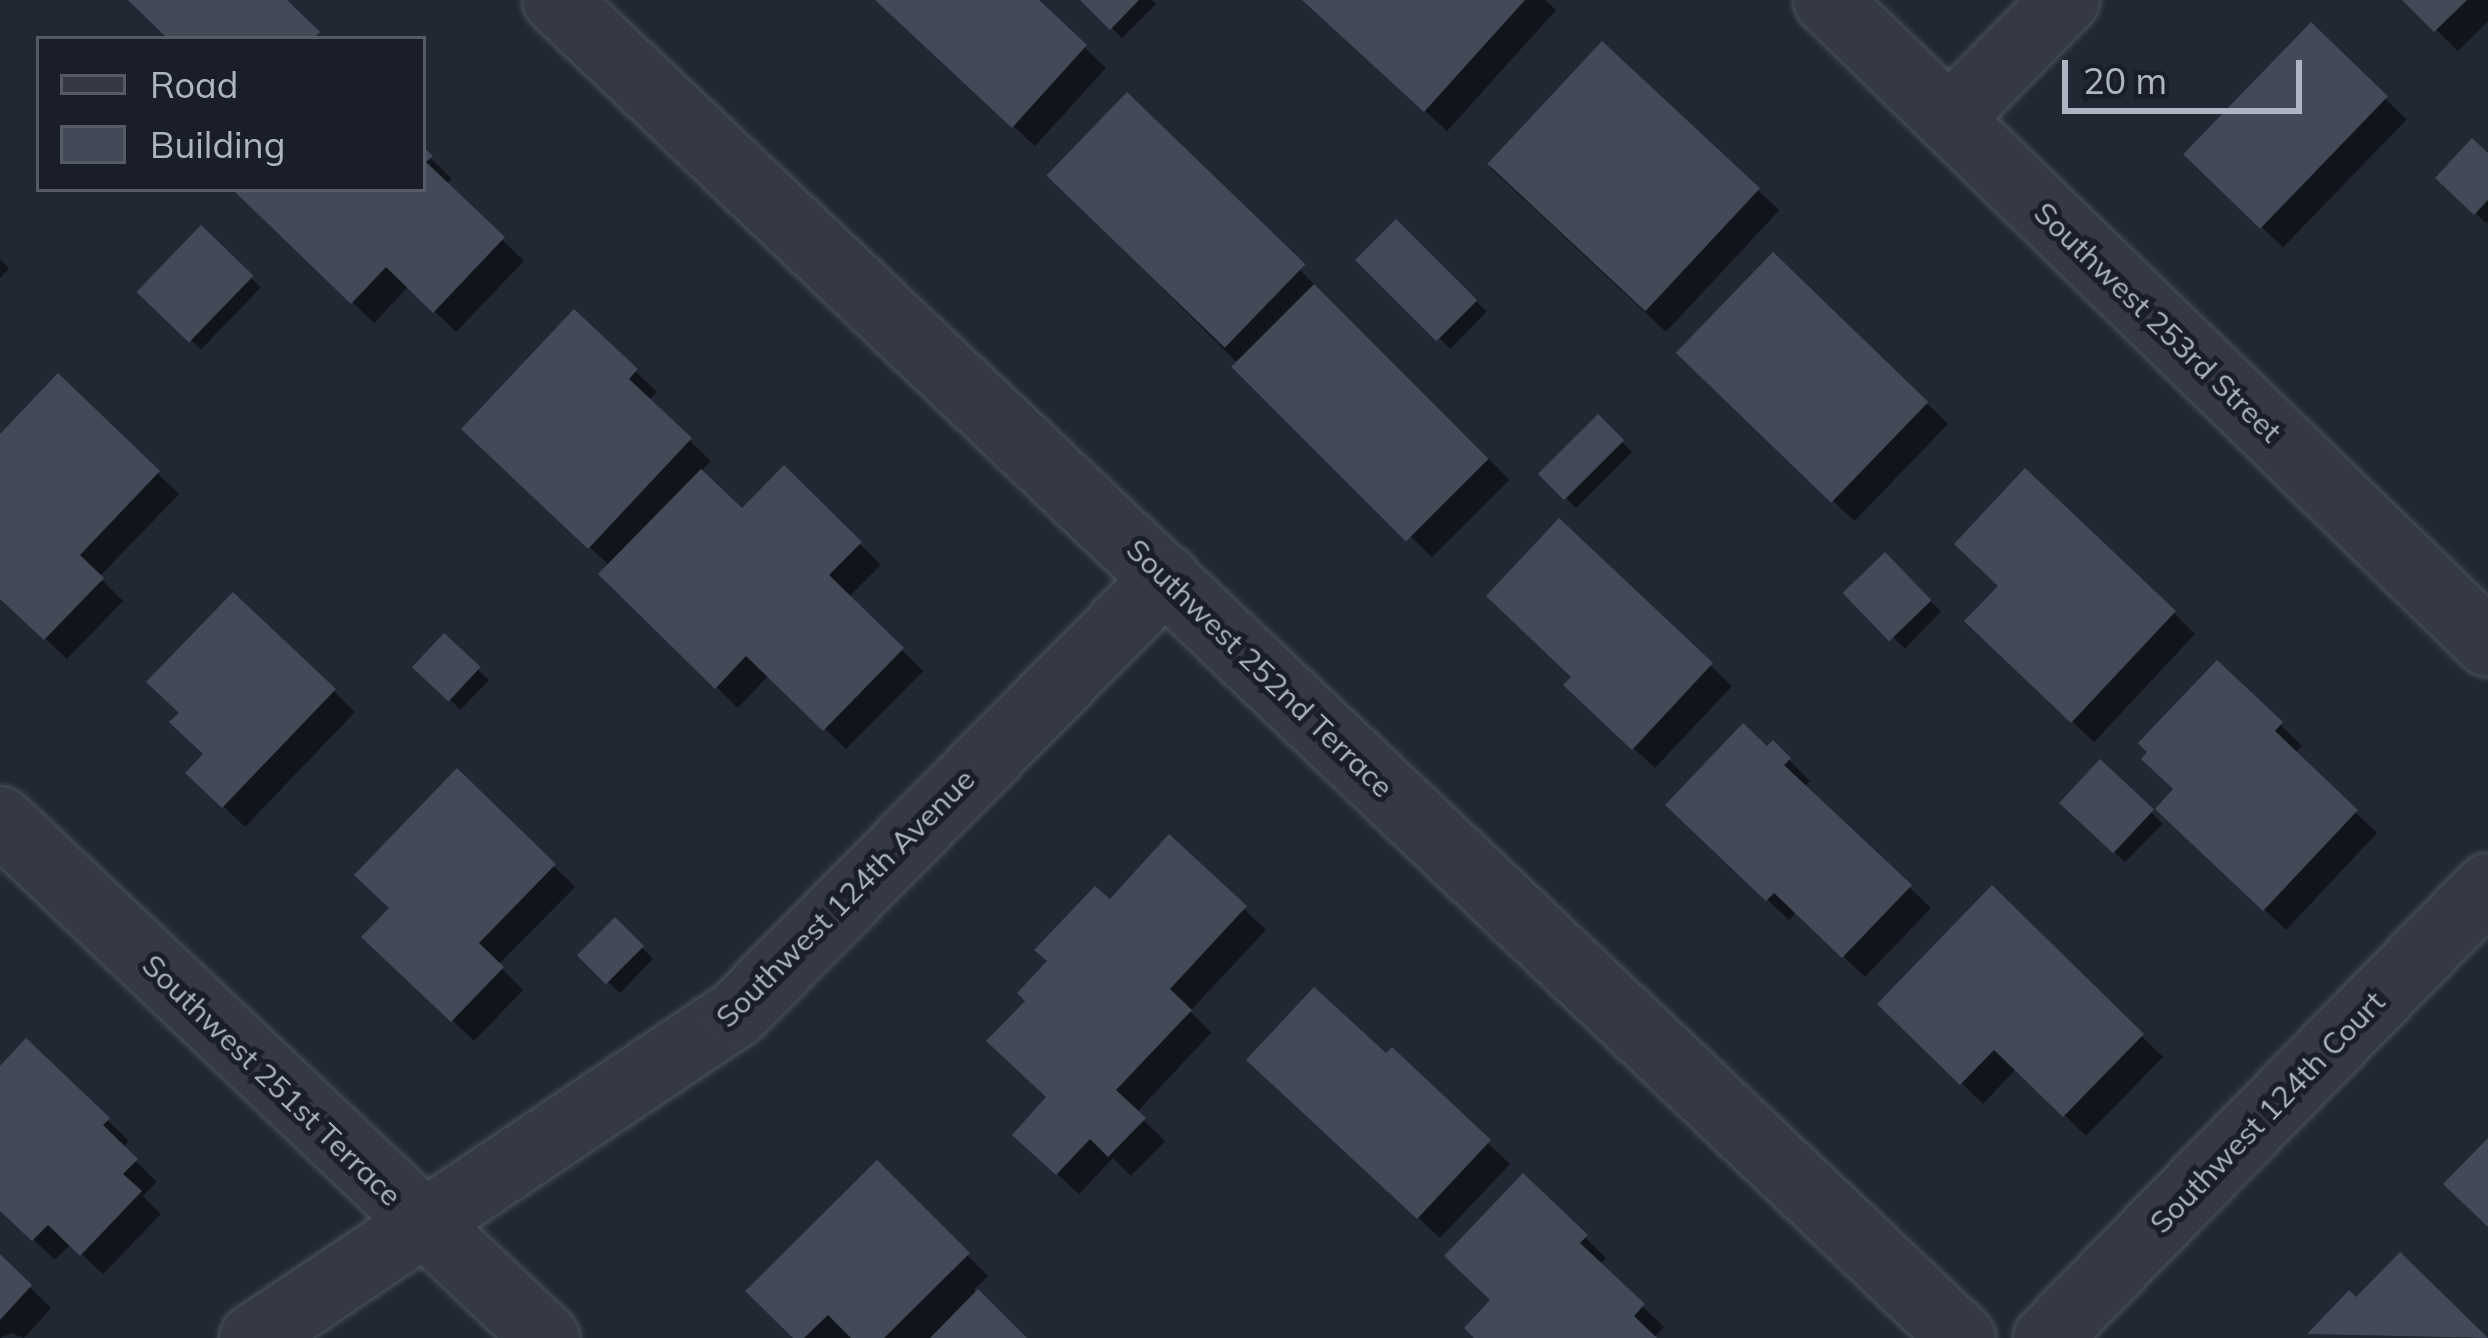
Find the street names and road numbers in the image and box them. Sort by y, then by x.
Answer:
street label: Southwest 253rd Street [2027,195,2289,449]
street label: Southwest 252nd Terrace [1119,531,1401,805]
street label: Southwest 124th Avenue [708,761,982,1035]
street label: Southwest 251st Terrace [135,947,409,1213]
street label: Southwest 124th Court [2142,984,2392,1240]

